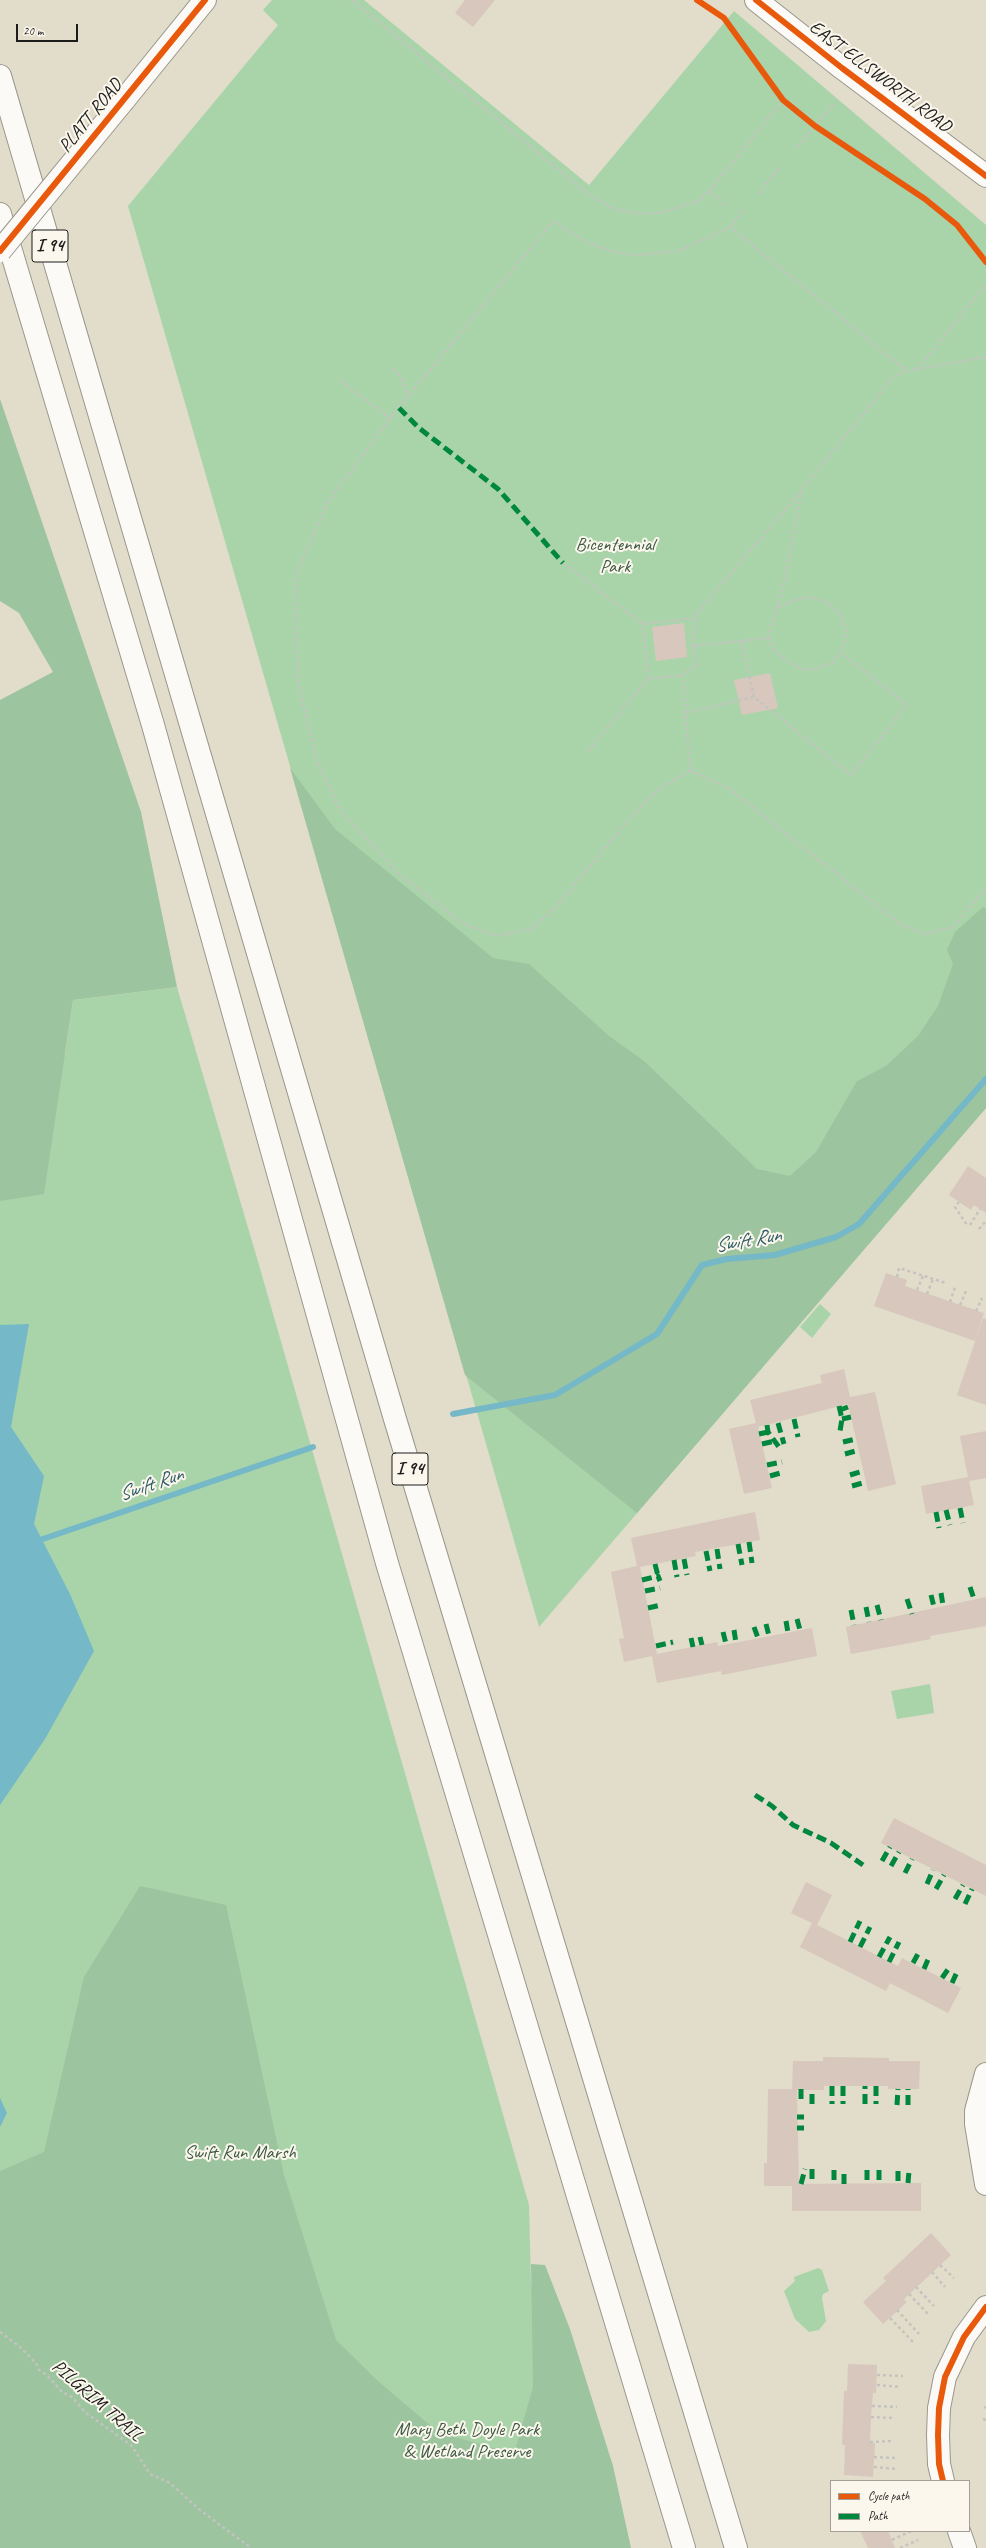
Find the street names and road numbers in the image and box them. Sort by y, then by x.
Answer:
street label: EAST ELLSWORTH ROAD [804,16,956,138]
street label: PLATT ROAD [54,75,128,157]
road number: I 94 [32,230,68,262]
road number: I 94 [392,1453,428,1485]
street label: PILGRIM TRAIL [47,2355,147,2447]

